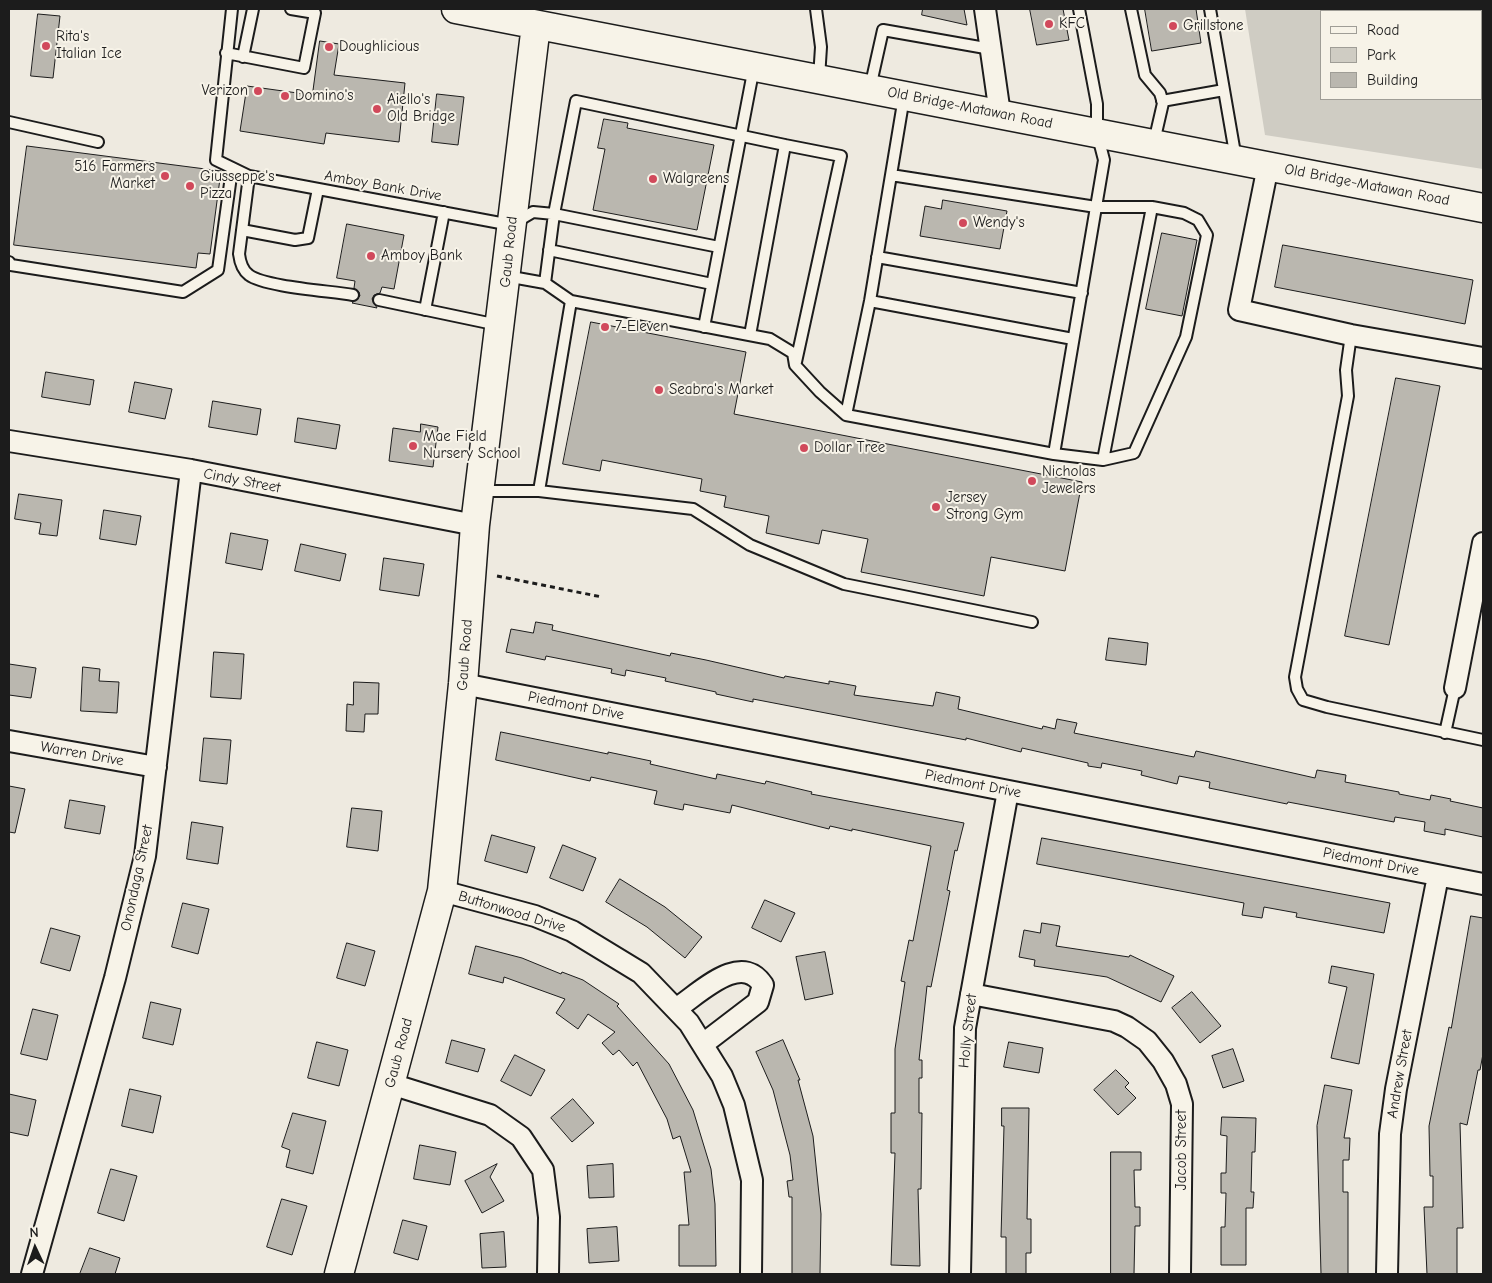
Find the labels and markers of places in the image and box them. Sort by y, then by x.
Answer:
place label: KFC [1059,15,1085,33]
place label: Grillstone [1183,17,1244,35]
marker: KFC [1043,18,1055,30]
marker: Grillstone [1167,20,1179,32]
place label: Rita's Italian Ice [56,28,122,63]
place label: Doughlicious [339,38,419,56]
marker: Rita's Italian Ice [40,40,52,52]
marker: Doughlicious [323,41,335,53]
place label: Verizon [202,82,248,100]
marker: Verizon [252,85,264,97]
place label: Domino's [295,87,354,105]
marker: Domino's [279,90,291,102]
place label: Aiello's Old Bridge [387,91,455,126]
marker: Aiello's Old Bridge [371,103,383,115]
place label: 516 Farmers Market [74,158,155,193]
place label: Giusseppe's Pizza [200,168,274,203]
marker: 516 Farmers Market [159,170,171,182]
place label: Walgreens [663,170,729,188]
marker: Walgreens [647,173,659,185]
marker: Giusseppe's Pizza [184,180,196,192]
place label: Wendy's [973,214,1025,232]
marker: Wendy's [957,217,969,229]
place label: Amboy Bank [381,247,462,265]
marker: Amboy Bank [365,250,377,262]
place label: 7-Eleven [615,318,669,336]
marker: 7-Eleven [599,321,611,333]
place label: Seabra's Market [669,381,773,399]
marker: Seabra's Market [653,384,665,396]
place label: Mae Field Nursery School [423,428,521,463]
place label: Dollar Tree [814,439,885,457]
marker: Mae Field Nursery School [407,440,419,452]
marker: Dollar Tree [798,442,810,454]
place label: Nicholas Jewelers [1042,463,1096,498]
marker: Nicholas Jewelers [1026,475,1038,487]
place label: Jersey Strong Gym [946,489,1023,524]
marker: Jersey Strong Gym [930,501,942,513]

